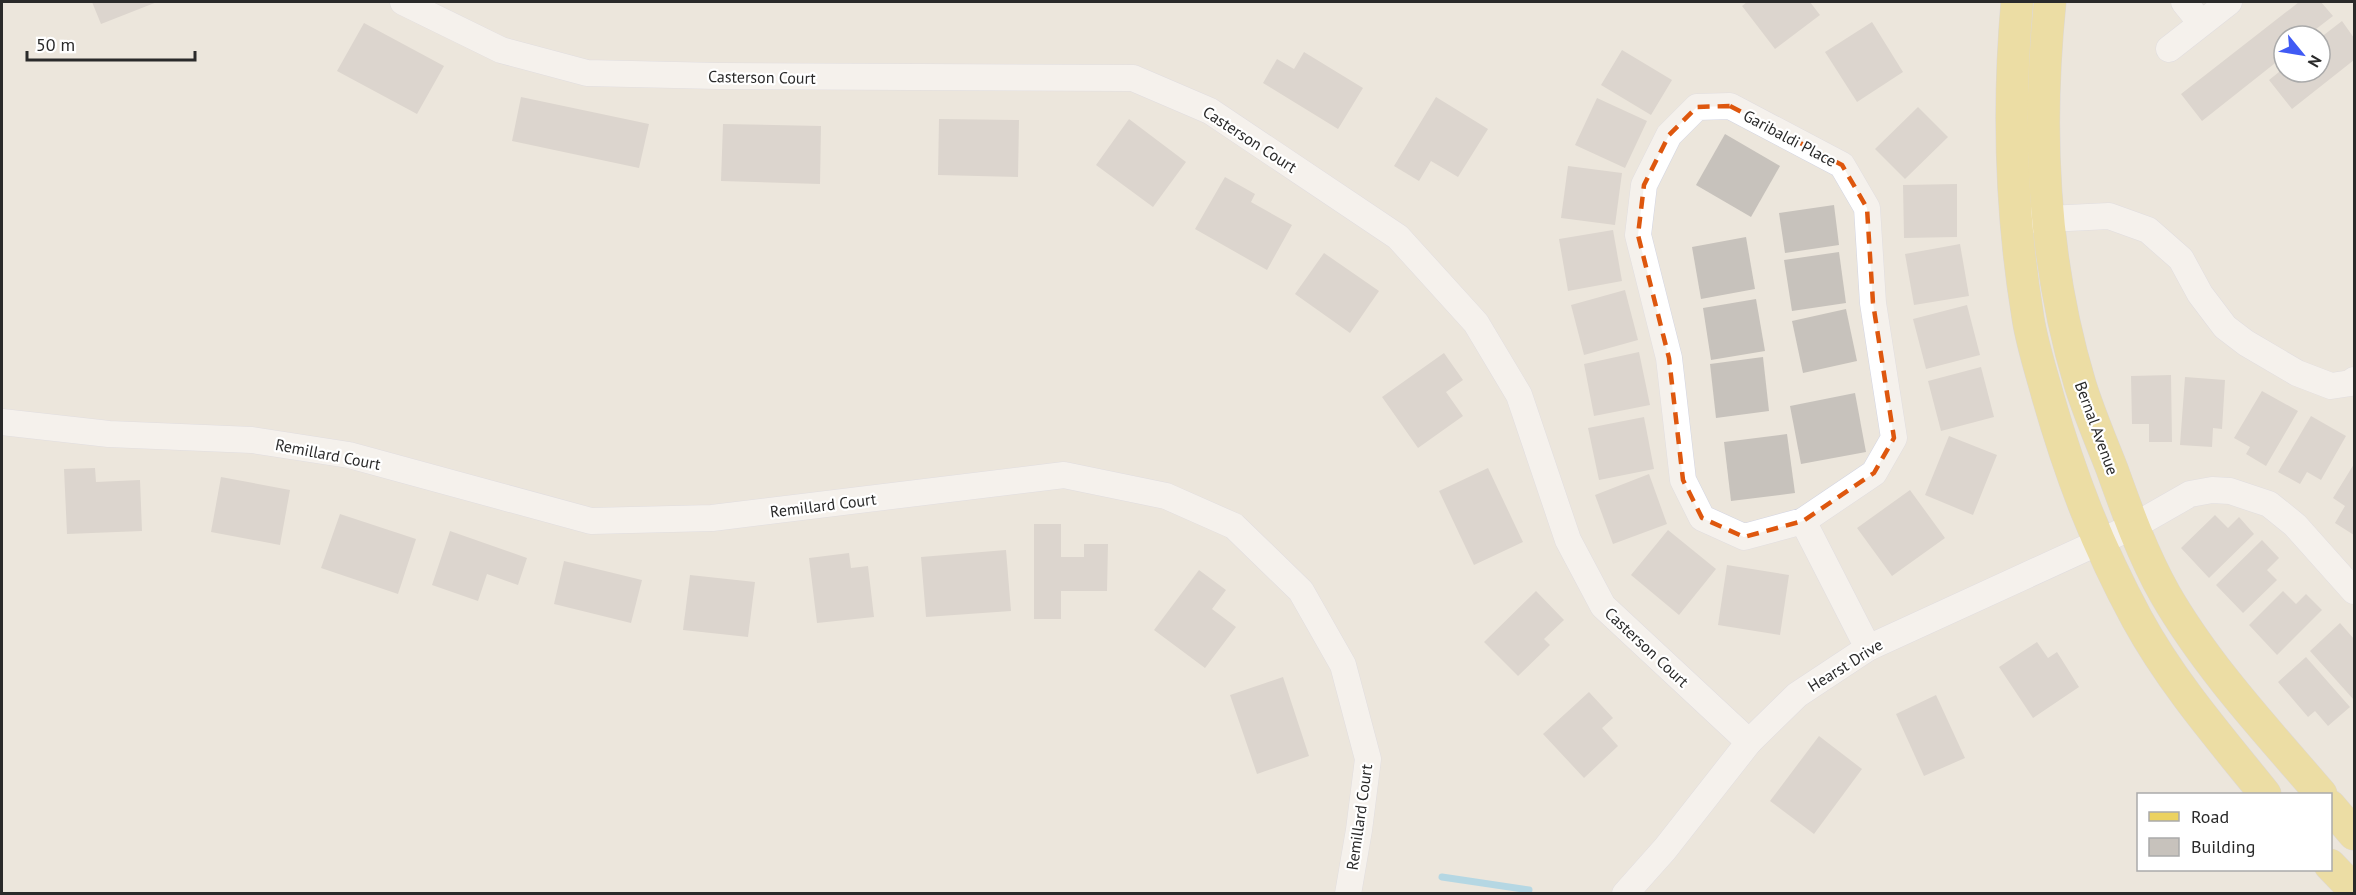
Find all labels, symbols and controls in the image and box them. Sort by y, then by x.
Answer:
scale bar [27,24,195,62]
north arrow [2272,24,2332,84]
text: 50 m [36,33,75,56]
text: N [2304,52,2326,71]
street label: Casterson Court [708,66,817,88]
street label: Casterson Court [1199,101,1301,177]
street label: Garibaldi Place [1740,105,1840,171]
street label: Bernal Avenue [2071,379,2123,477]
street label: Remillard Court [274,434,383,474]
street label: Remillard Court [769,488,878,521]
street label: Casterson Court [1601,603,1694,691]
street label: Hearst Drive [1804,634,1886,696]
street label: Remillard Court [1342,762,1376,871]
legend [2137,793,2332,871]
text: Road [2191,805,2229,828]
text: Building [2191,835,2255,858]

